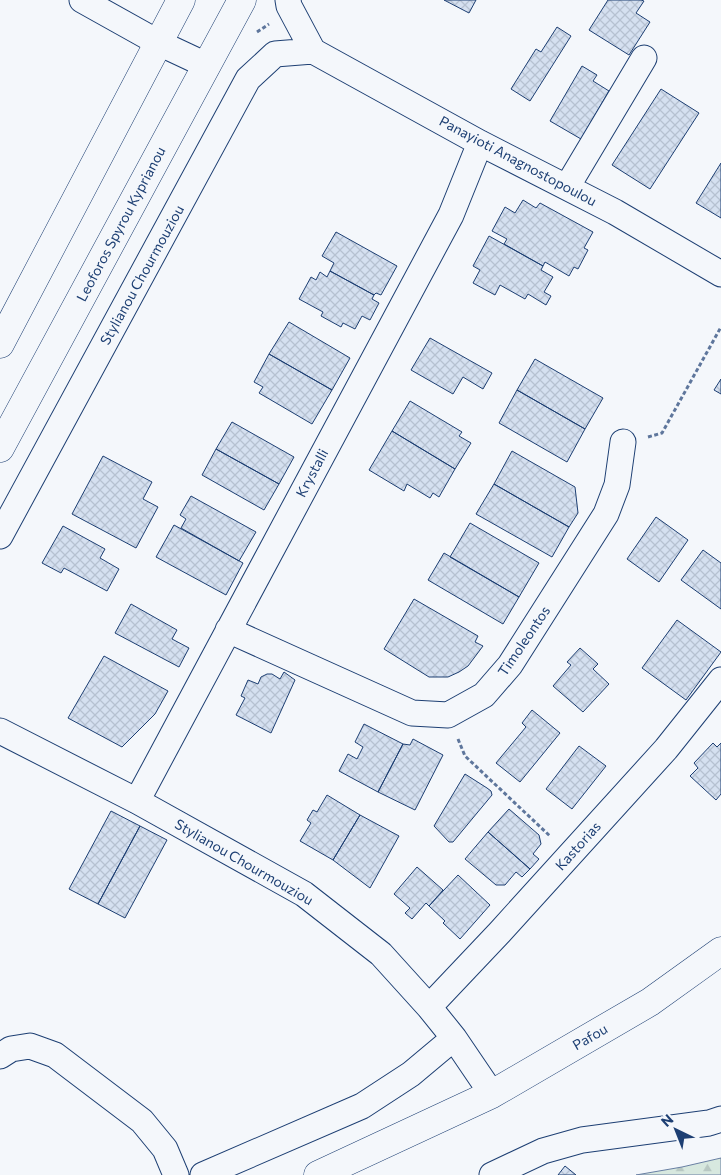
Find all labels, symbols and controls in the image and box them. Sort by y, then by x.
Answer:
street label: Panayioti Anagnostopoulou [437,112,600,209]
street label: Leoforos Spyrou Kyprianou [72,143,169,304]
street label: Stylianou Chourmouziou [96,202,187,348]
street label: Krystalli [292,446,331,500]
street label: Timoleontos [494,603,553,679]
street label: Stylianou Chourmouziou [172,815,316,908]
street label: Kastorias [551,818,604,874]
street label: Pafou [569,1020,610,1053]
north arrow [651,1105,701,1155]
text: N [657,1110,676,1130]

